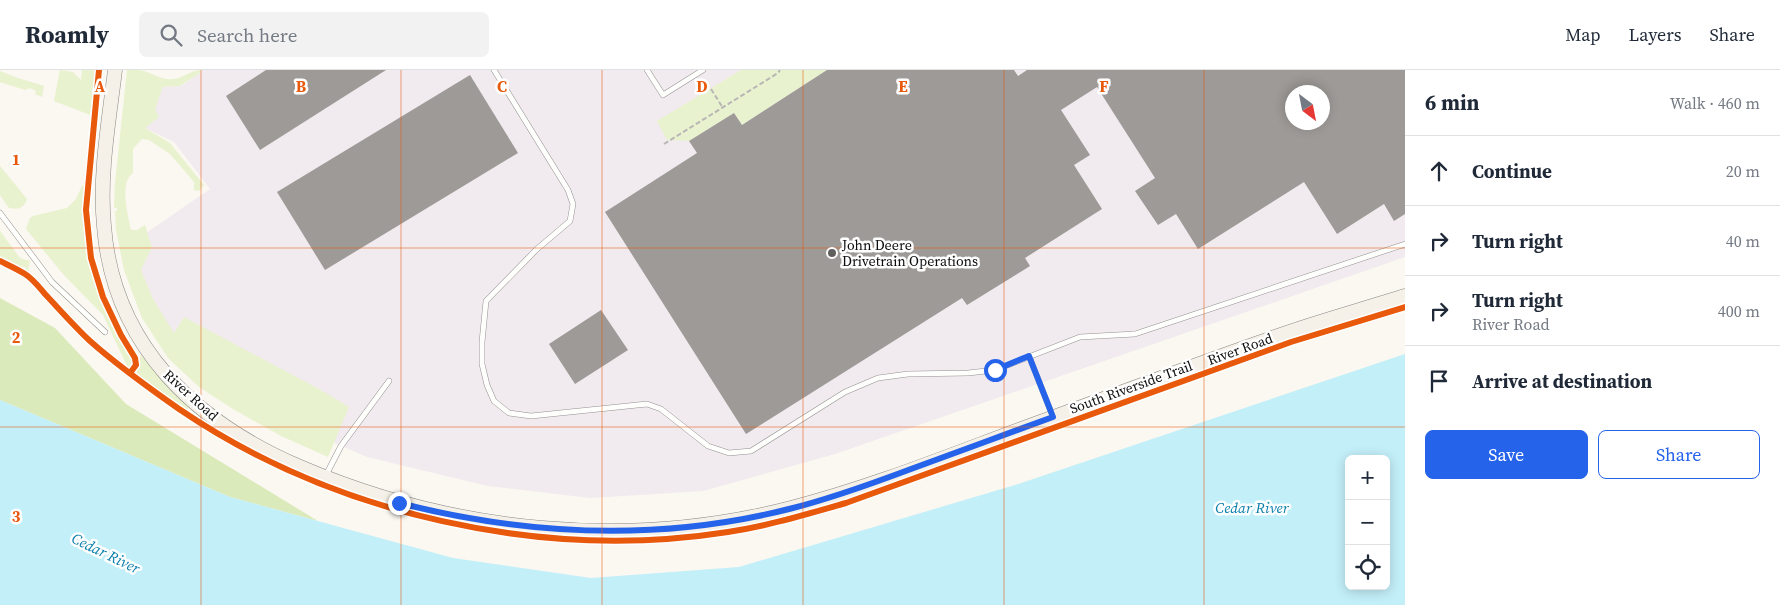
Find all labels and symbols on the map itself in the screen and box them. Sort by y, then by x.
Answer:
text: A [95,75,106,97]
text: B [296,75,307,97]
text: C [497,75,507,97]
text: D [696,75,708,97]
text: E [898,75,908,97]
text: F [1099,75,1109,97]
north arrow [1285,85,1330,130]
text: 1 [12,148,20,170]
place label: John Deere Drivetrain Operations [841,235,978,271]
marker: John Deere Drivetrain Operations [826,247,838,259]
text: 2 [12,326,21,348]
street label: River Road [1205,328,1275,370]
street label: South Riverside Trail [1067,355,1195,419]
route start [984,359,1007,382]
street label: River Road [159,365,223,425]
route end [388,492,411,515]
water label: Cedar River [1215,497,1290,518]
text: 3 [12,505,21,527]
water label: Cedar River [68,527,144,579]

